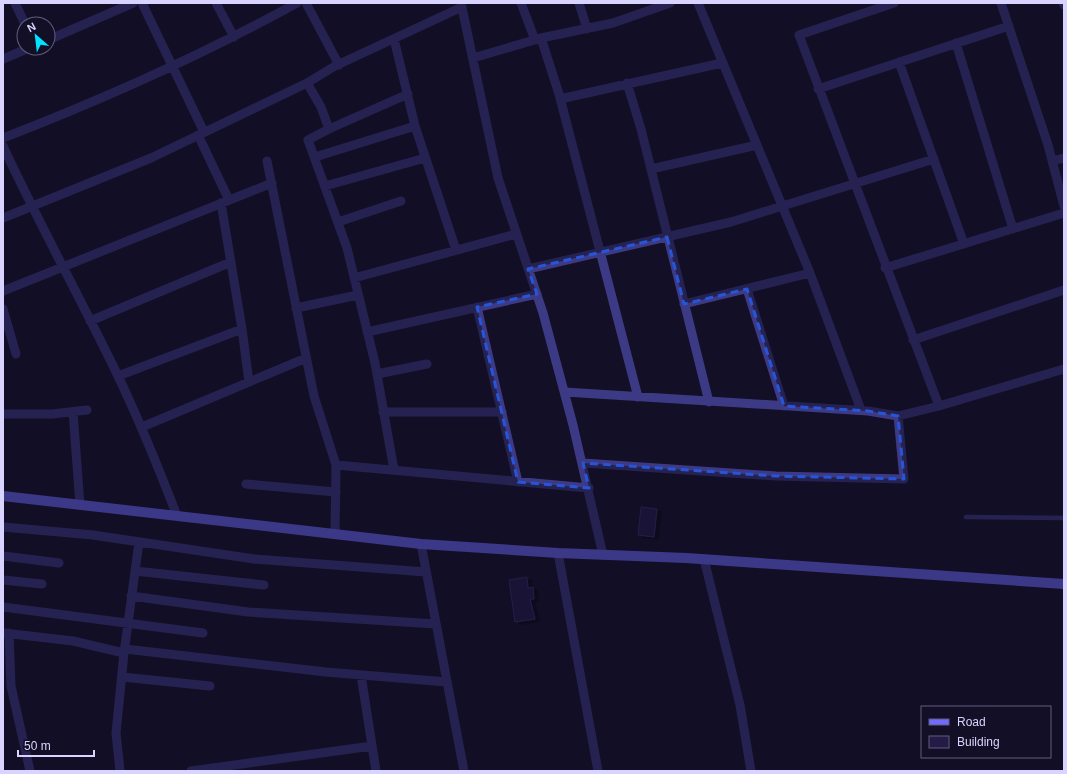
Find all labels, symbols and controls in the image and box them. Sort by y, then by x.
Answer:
north arrow [16,16,56,56]
text: N [25,20,38,34]
legend [921,706,1051,758]
text: Road [957,715,986,729]
scale bar [18,732,94,758]
text: Building [957,735,1000,749]
text: 50 m [24,739,51,753]

